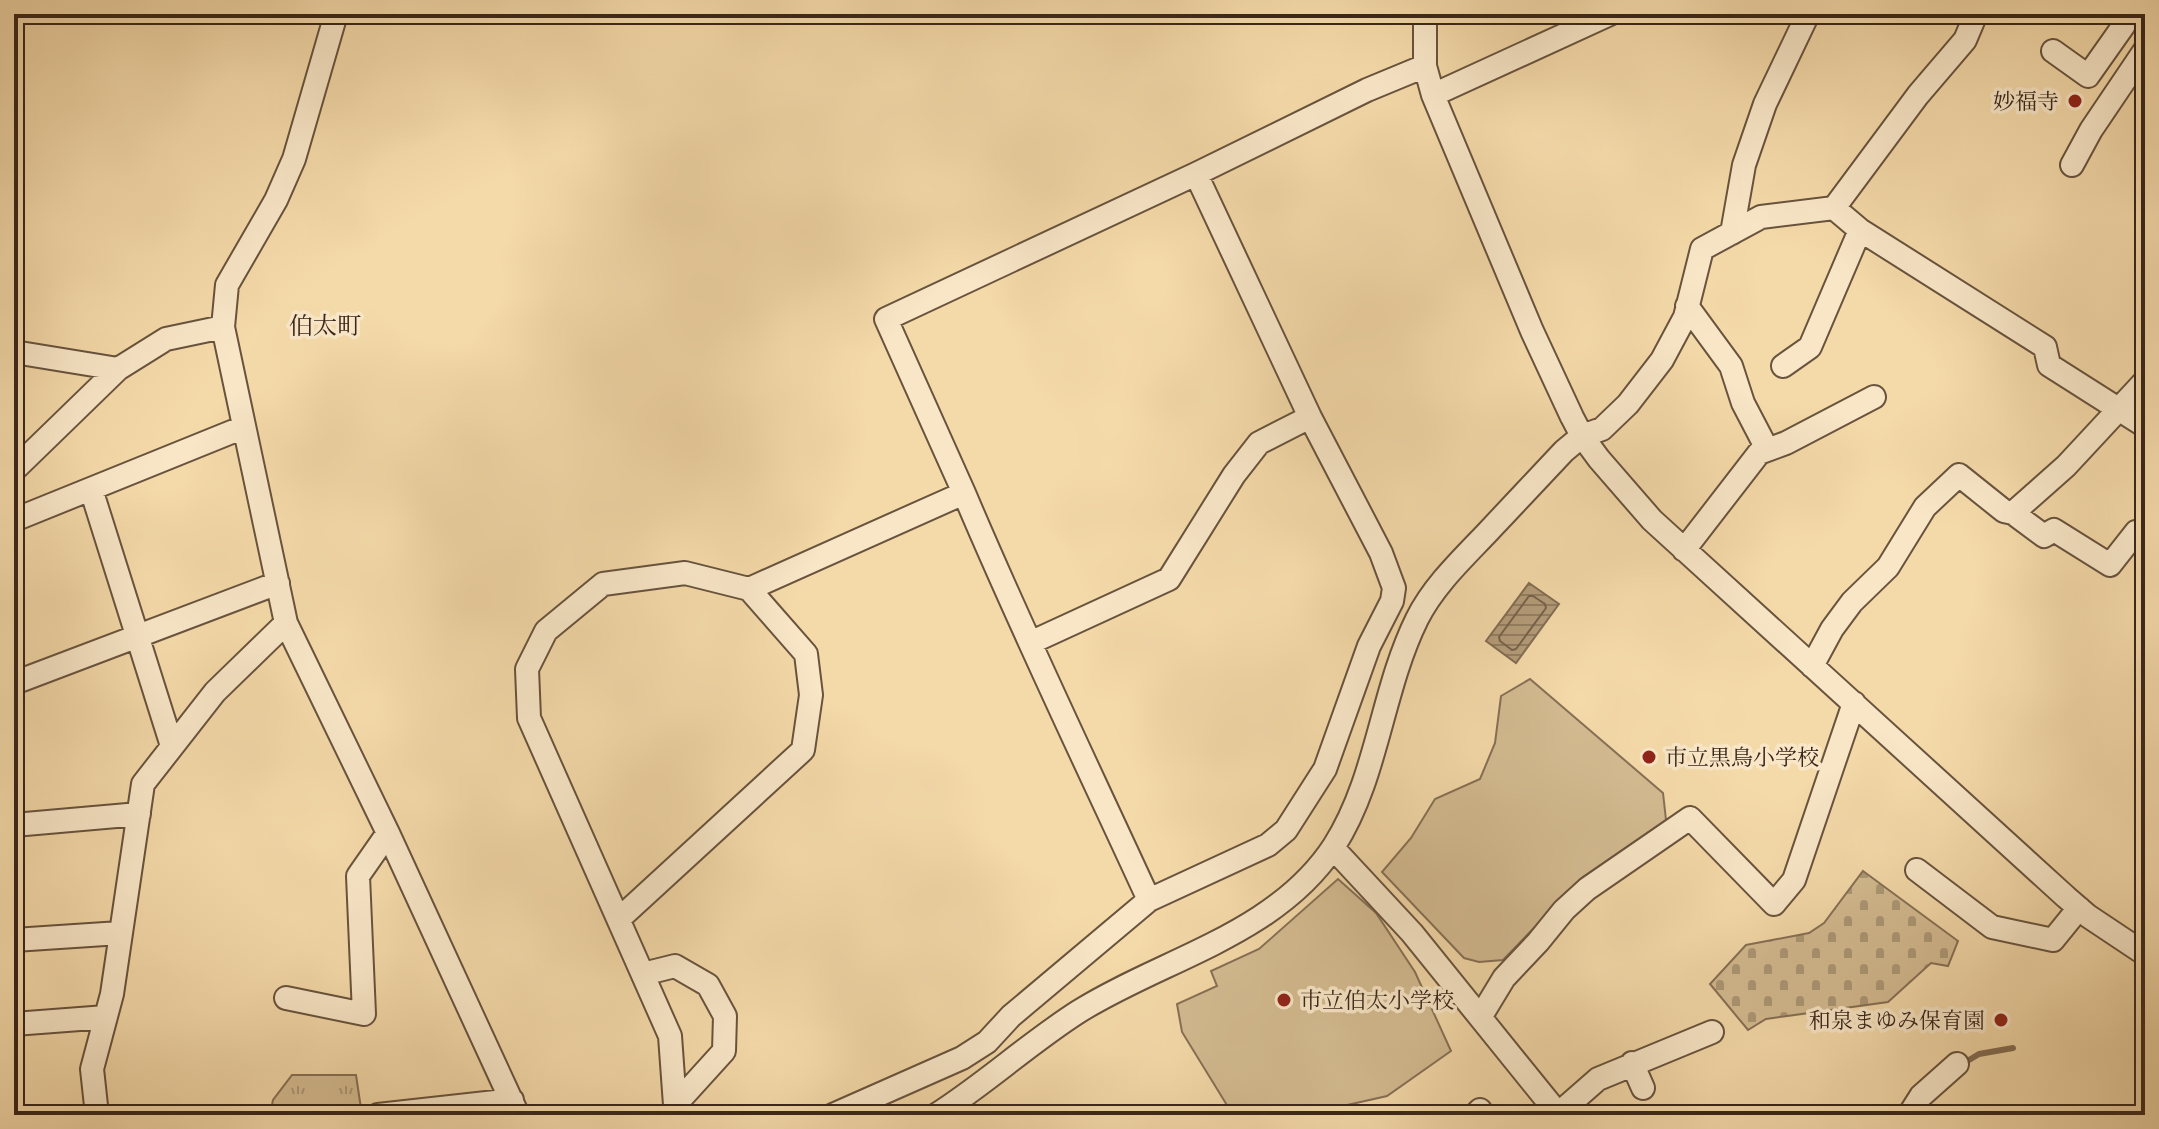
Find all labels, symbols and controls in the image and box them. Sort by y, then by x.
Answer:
place label: 妙福寺 [1993,89,2059,115]
marker: 妙福寺 [2066,92,2084,110]
district label: 伯太町 [289,312,361,340]
place label: 市立黒鳥小学校 [1665,745,1819,771]
marker: 市立黒鳥小学校 [1640,748,1658,766]
place label: 市立伯太小学校 [1300,988,1454,1014]
marker: 市立伯太小学校 [1275,991,1293,1009]
place label: 和泉まゆみ保育園 [1809,1008,1985,1034]
marker: 和泉まゆみ保育園 [1992,1011,2010,1029]

